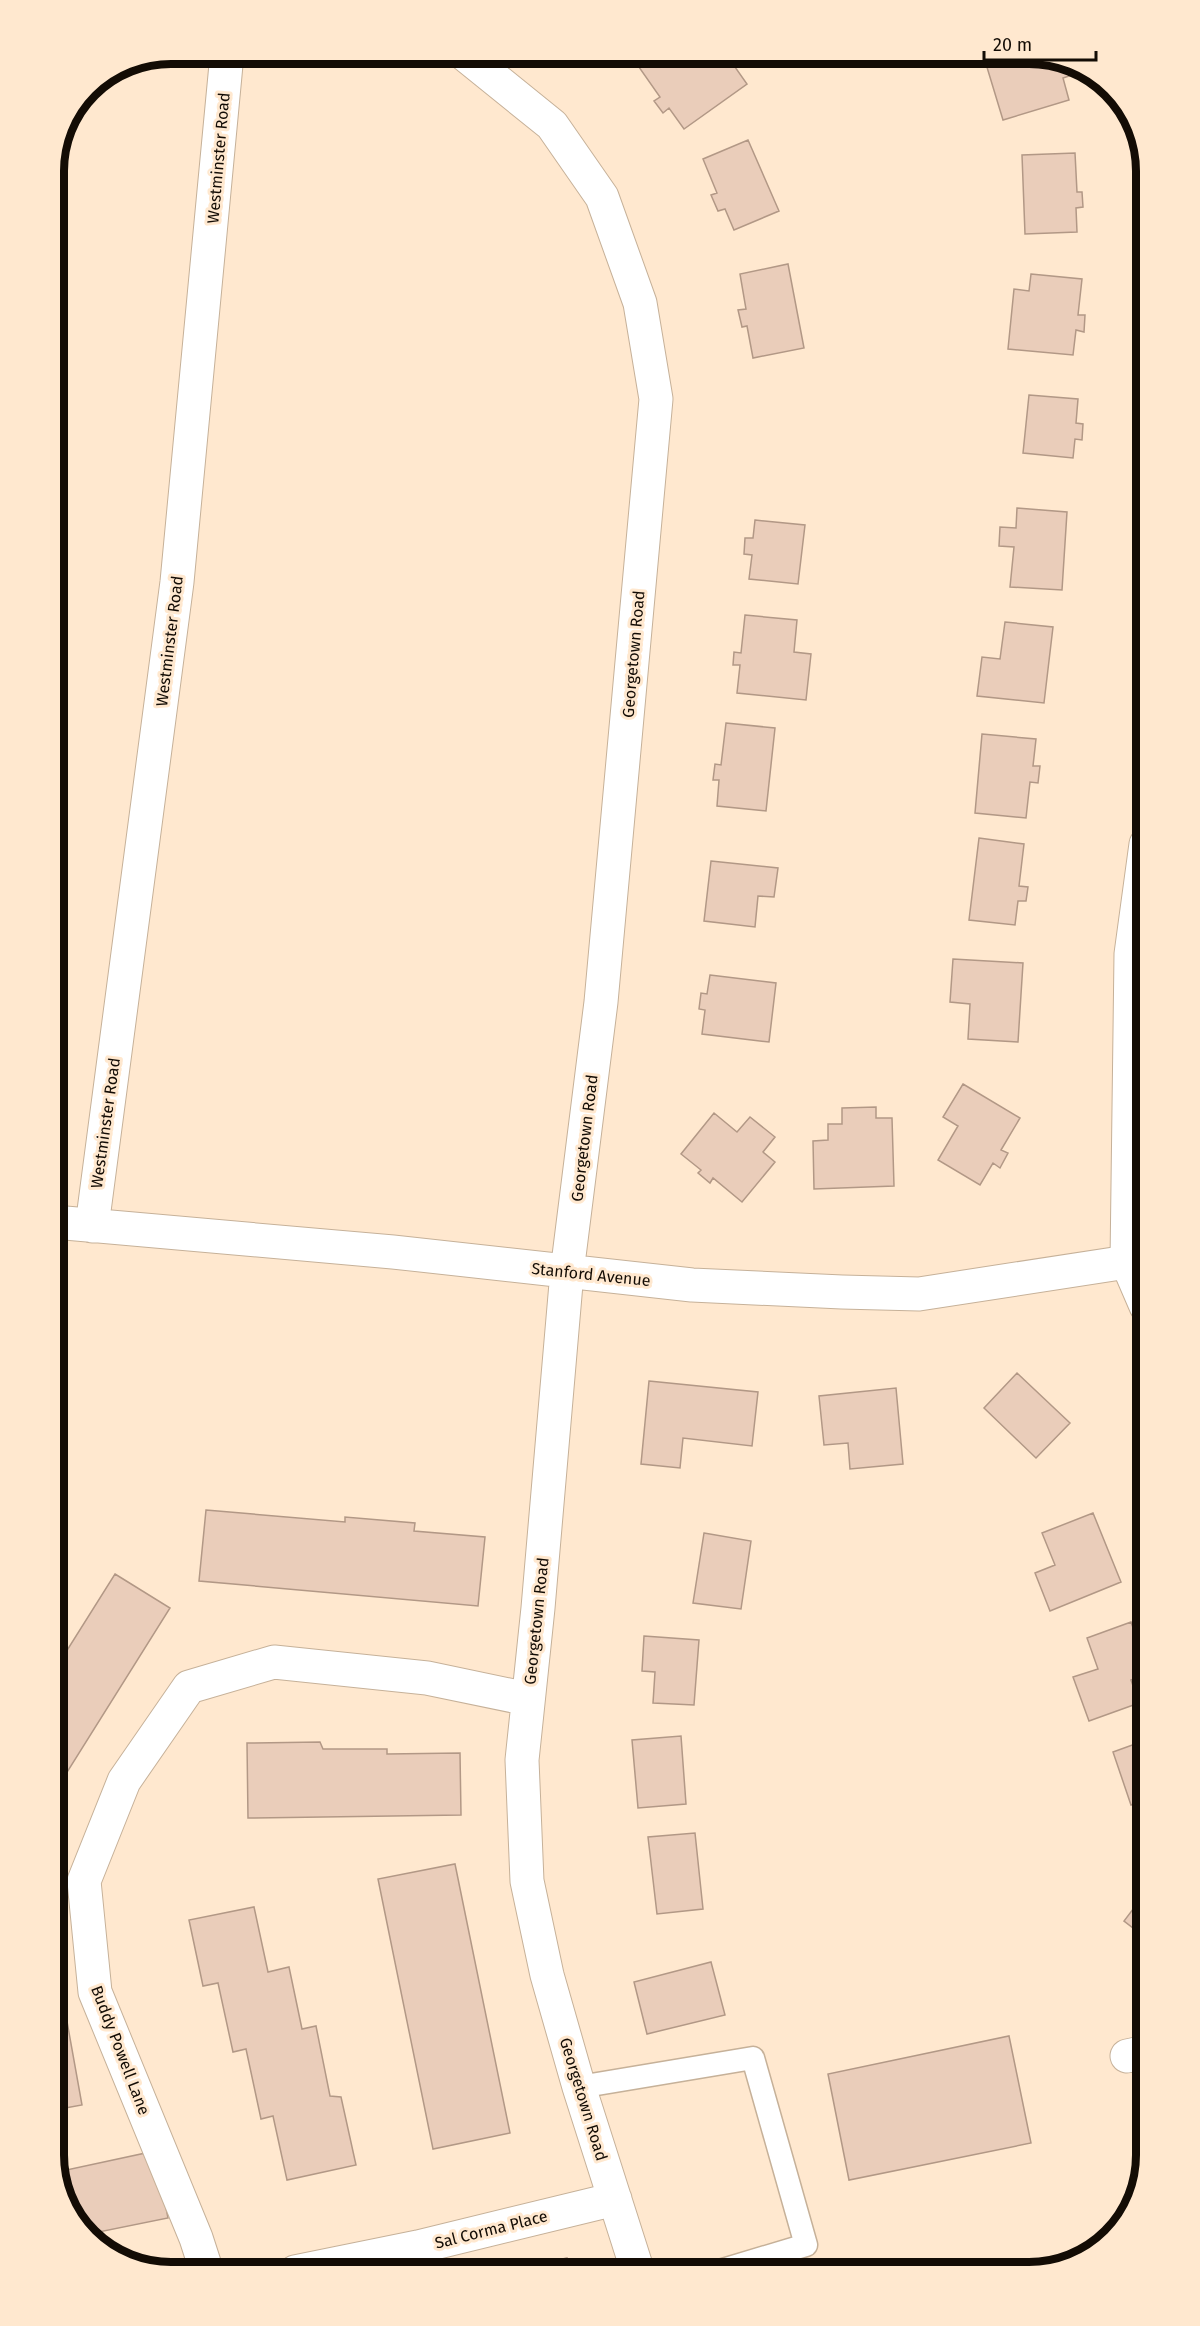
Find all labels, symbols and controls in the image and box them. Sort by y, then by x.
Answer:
scale bar [984,24,1096,62]
text: 20 m [993,34,1032,56]
street label: Westminster Road [203,92,234,224]
street label: Westminster Road [152,575,187,708]
street label: Georgetown Road [618,590,649,719]
street label: Westminster Road [87,1057,124,1190]
street label: Georgetown Road [567,1074,602,1203]
street label: Stanford Avenue [530,1259,651,1290]
street label: Georgetown Road [520,1557,553,1686]
street label: Buddy Powell Lane [87,1983,154,2117]
street label: Georgetown Road [556,2035,611,2163]
street label: Sal Corma Place [433,2206,549,2253]

